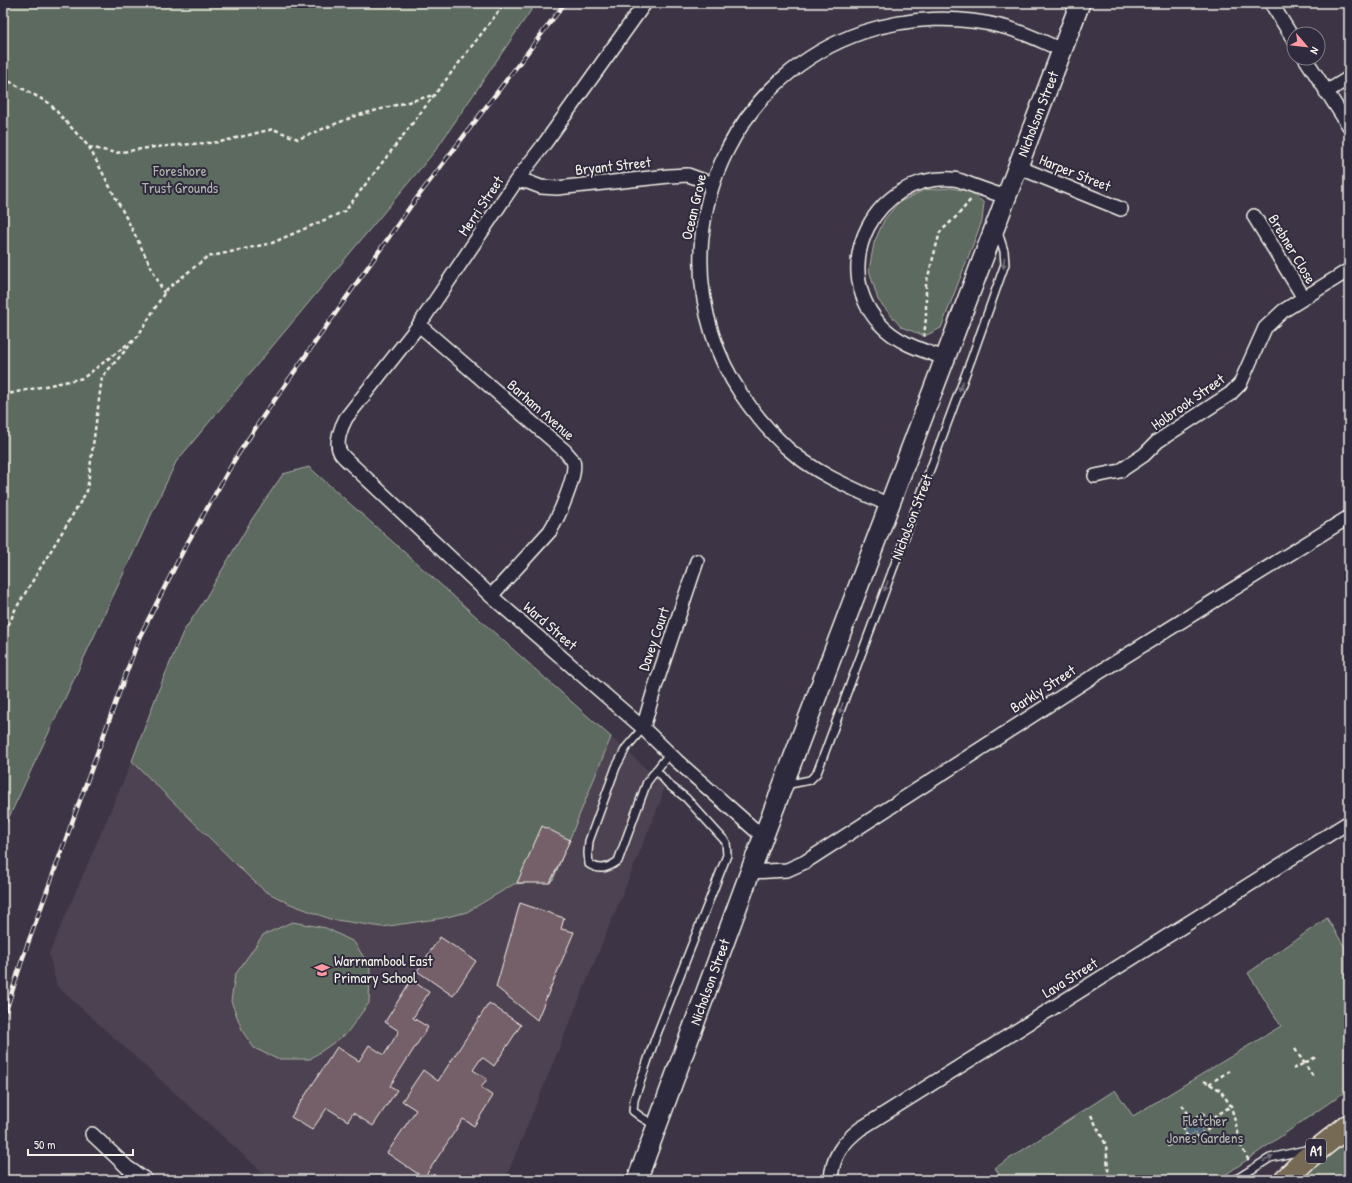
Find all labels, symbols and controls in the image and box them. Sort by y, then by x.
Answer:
north arrow [1286,26,1326,66]
text: N [1307,45,1322,57]
street label: Nicholson Street [1012,67,1064,160]
street label: Harper Street [1036,149,1115,197]
street label: Bryant Street [574,151,653,180]
park label: Foreshore Trust Grounds [142,160,219,198]
street label: Merri Street [453,171,509,240]
street label: Ocean Grove [676,172,711,242]
street label: Brebner Close [1263,210,1321,287]
one-way arrow [1001,257,1007,269]
street label: Holbrook Street [1147,368,1230,435]
street label: Barham Avenue [503,374,580,445]
one-way arrow [958,380,964,392]
street label: Nicholson Street [886,470,938,563]
one-way arrow [883,580,889,592]
street label: Ward Street [519,596,582,655]
street label: Davey Court [633,603,674,673]
street label: Barkly Street [1006,659,1080,718]
one-way arrow [837,702,843,714]
street label: Nicholson Street [684,935,735,1028]
place label: Warrnambool East Primary School [334,950,434,988]
street label: Lava Street [1038,952,1102,1003]
school or university icon: Warrnambool East Primary School [313,961,331,979]
park label: Fletcher Jones Gardens [1167,1110,1244,1148]
scale bar [28,1131,133,1157]
text: 50 m [34,1136,55,1153]
road number: A1 [1306,1139,1326,1163]
one-way arrow [1262,1156,1274,1163]

